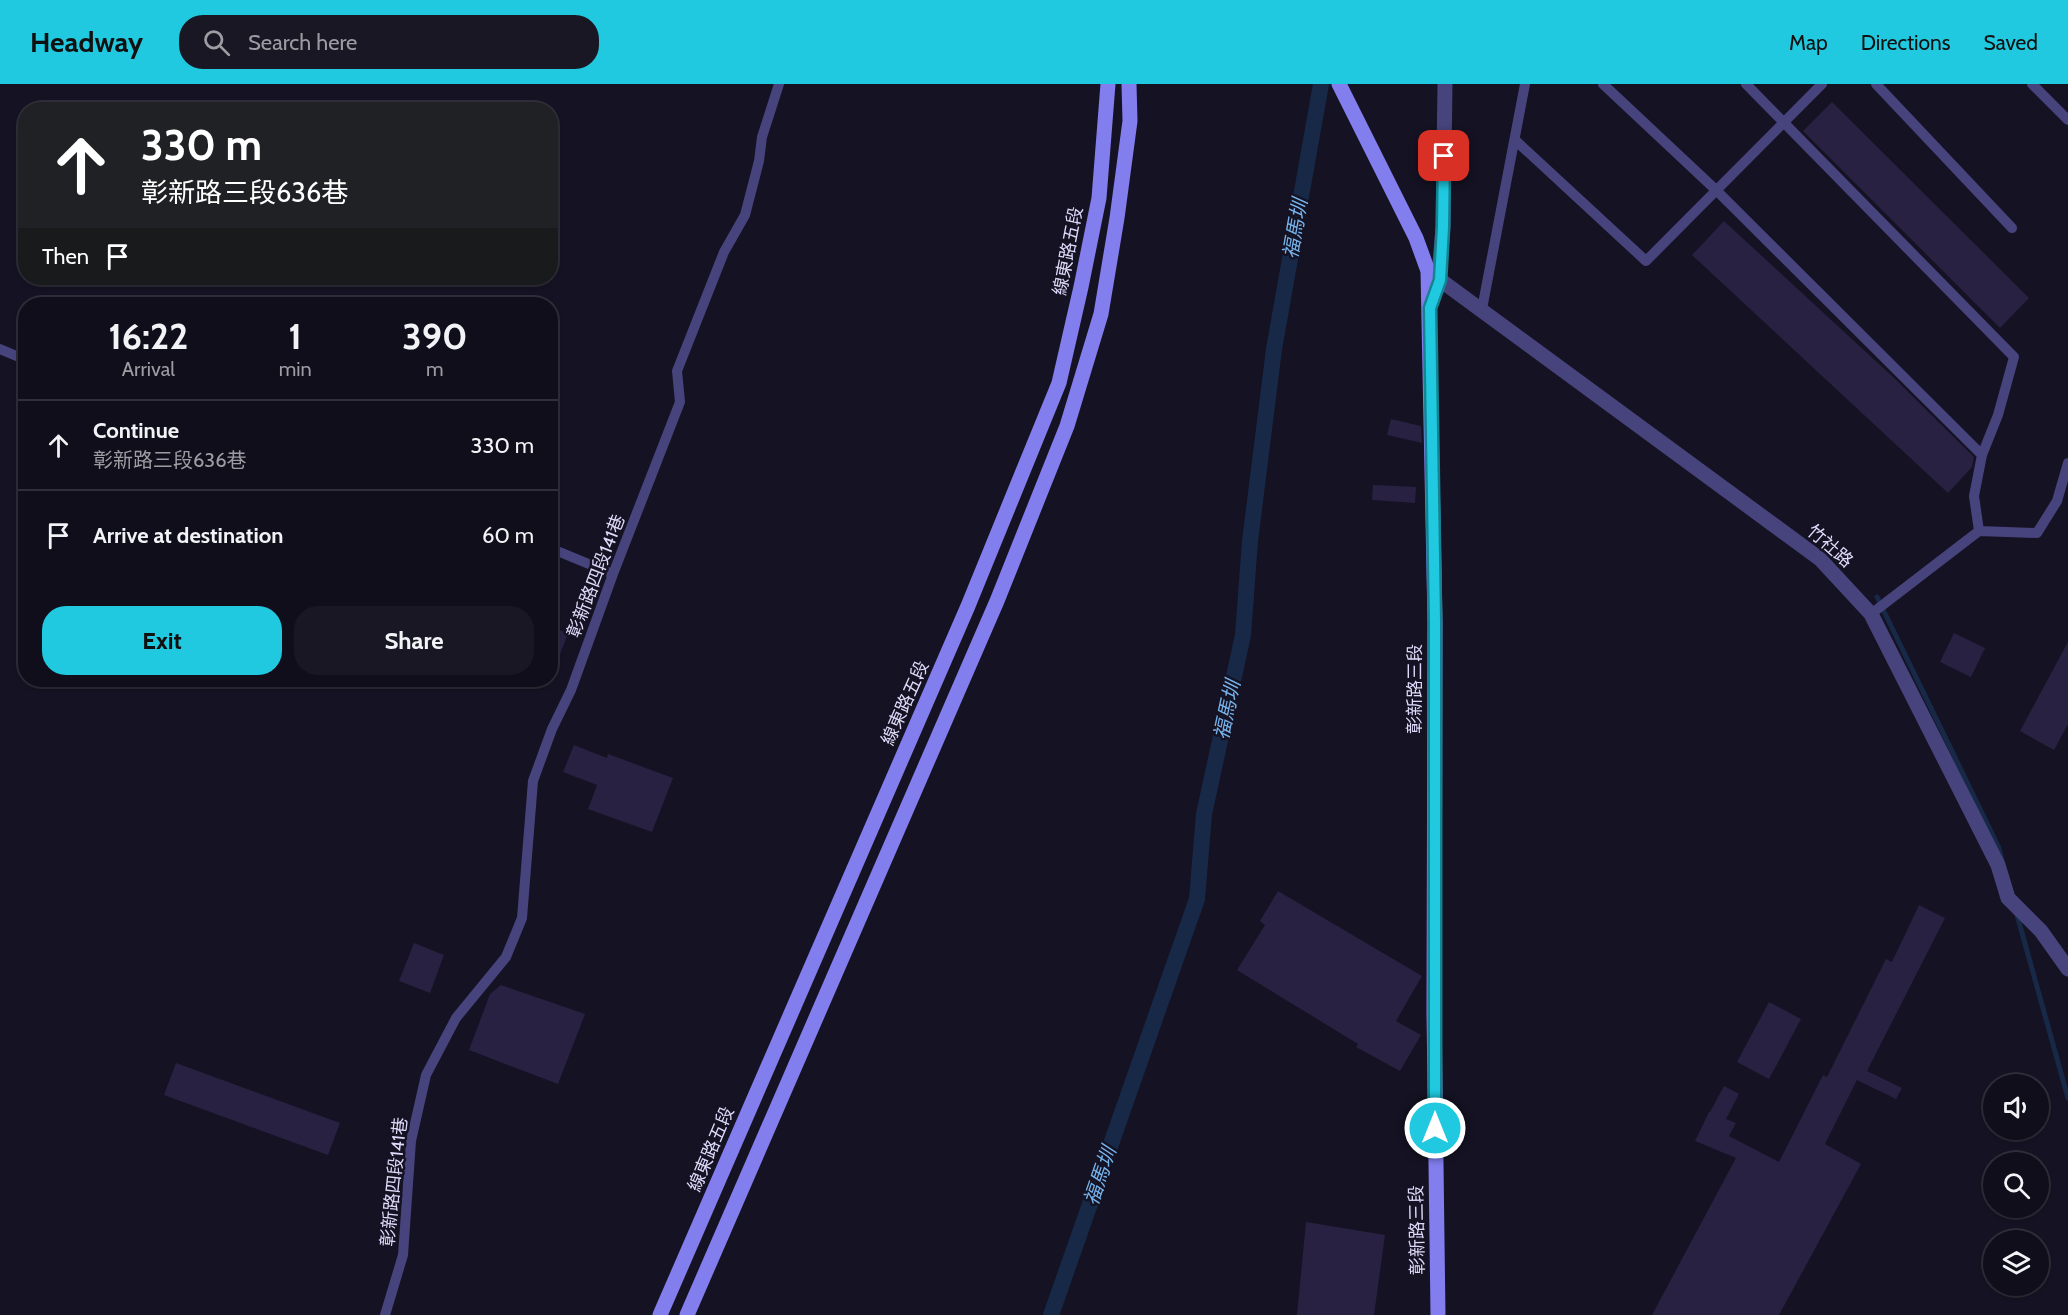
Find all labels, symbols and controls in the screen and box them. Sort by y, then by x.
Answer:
search box [179,15,599,69]
text: Headway [30,25,143,59]
icon: search [200,26,233,59]
text: Search here [248,29,357,56]
text: Map [1789,30,1828,55]
text: Directions [1861,30,1950,55]
text: Saved [1983,30,2038,55]
text: 330 m [141,119,262,171]
icon: ahead [42,126,120,204]
pin [1418,130,1469,181]
icon: arrive [1427,139,1460,172]
text: 彰新路三段636巷 [141,176,348,209]
water label: 福馬圳 [1278,194,1313,261]
street label: 線東路五段 [1049,205,1087,297]
icon: arrive [101,240,134,273]
text: Then [42,243,89,270]
text: 16:22 [109,314,188,358]
text: 1 [289,314,302,358]
text: 390 [402,314,467,358]
text: Arrival [122,357,175,381]
text: min [279,357,312,381]
text: m [426,357,444,381]
text: Continue [93,417,179,444]
icon: ahead [42,429,75,462]
text: 330 m [471,432,534,459]
text: 彰新路三段636巷 [93,448,247,472]
street label: 彰新路四段141巷 [562,511,630,641]
icon: arrive [42,519,75,552]
street label: 竹社路 [1802,520,1858,572]
text: Arrive at destination [93,522,283,549]
text: 60 m [482,522,534,549]
button: Exit [42,606,282,675]
button: Share [294,606,534,675]
street label: 彰新路三段 [1404,644,1426,734]
street label: 線東路五段 [877,657,933,749]
water label: 福馬圳 [1209,675,1246,742]
map controls [1983,1074,2049,1296]
button: sound [1983,1074,2049,1140]
position arrow [1403,1096,1467,1160]
street label: 線東路五段 [683,1103,739,1195]
street label: 彰新路四段141巷 [376,1116,412,1248]
water label: 福馬圳 [1079,1141,1122,1208]
button: search [1983,1152,2049,1218]
street label: 彰新路三段 [1405,1185,1429,1275]
button: layers [1983,1230,2049,1296]

